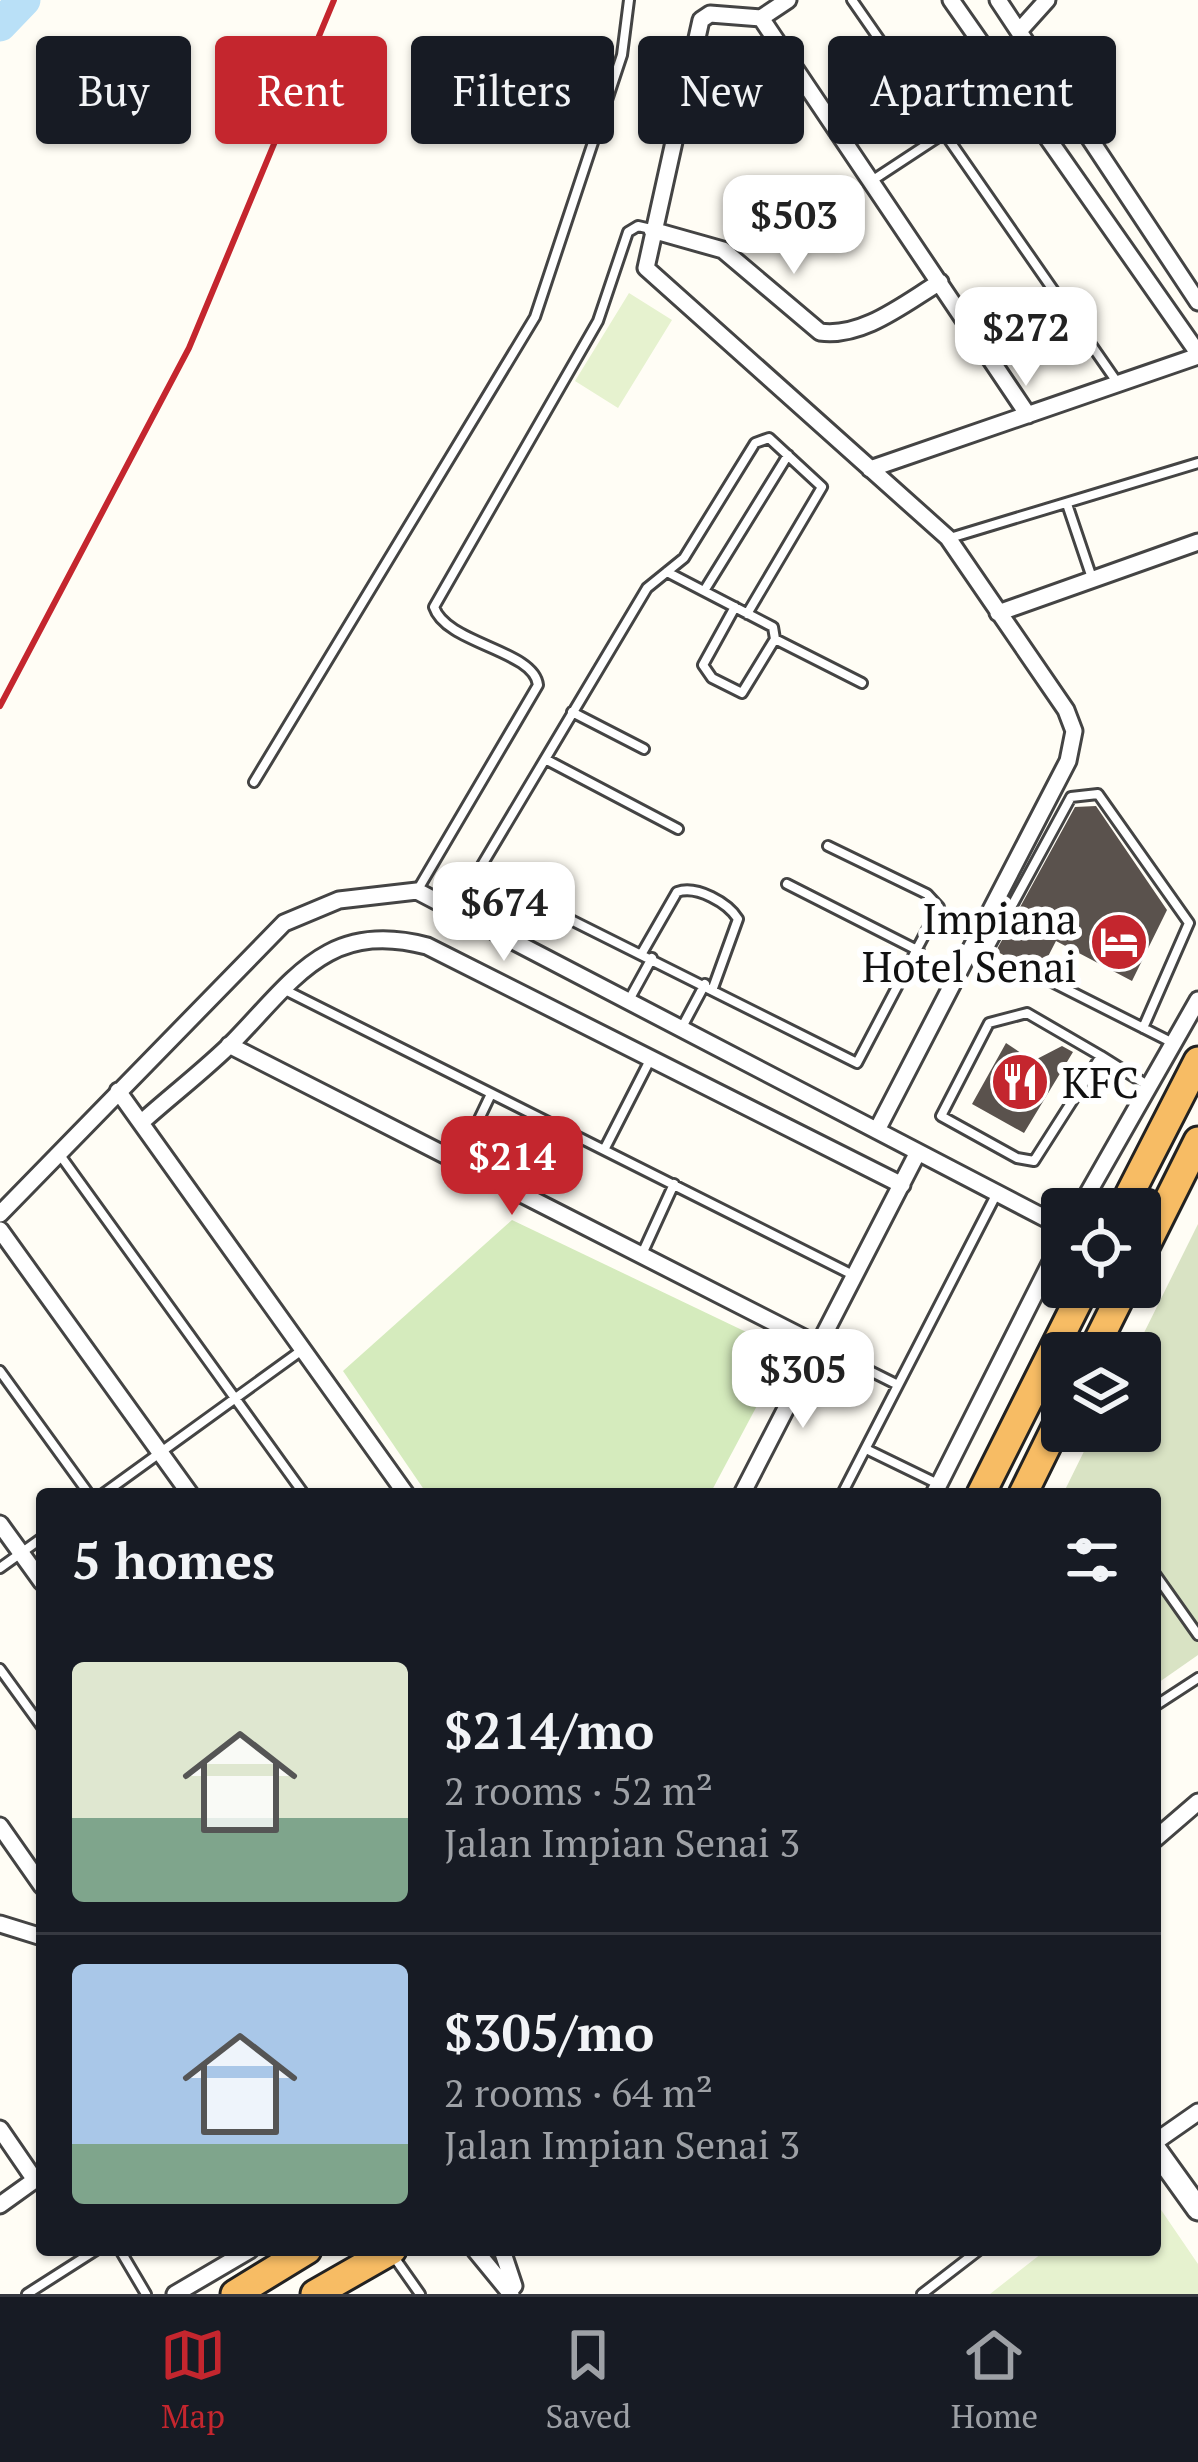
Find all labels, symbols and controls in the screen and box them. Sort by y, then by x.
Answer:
chip: Buy [36,36,191,144]
chip: Rent [215,36,387,144]
chip: Filters [411,36,614,144]
chip: New [638,36,804,144]
chip: Apartment [828,36,1116,144]
pin: $503 [723,175,865,277]
text: $503 [750,188,838,240]
pin: $272 [955,287,1097,389]
text: $272 [982,300,1070,352]
pin: $674 [433,862,575,964]
text: $674 [460,875,548,927]
place label: Impiana Hotel Senai [862,890,1077,994]
hotel icon: Impiana Hotel Senai [1088,911,1150,973]
restaurant icon: KFC [989,1051,1051,1113]
place label: KFC [1062,1054,1139,1110]
pin: $214 [441,1116,583,1218]
text: $214 [468,1129,556,1181]
map controls [1041,1188,1161,1452]
button: locate [1041,1188,1161,1308]
pin: $305 [732,1329,874,1431]
button: layers [1041,1332,1161,1452]
text: $305 [759,1342,847,1394]
text: 5 homes [72,1526,275,1594]
icon: filters [1059,1527,1125,1593]
text: $214/mo [444,1696,654,1764]
icon: home [168,1710,312,1854]
text: 2 rooms · 52 m² [444,1764,713,1816]
text: Jalan Impian Senai 3 [444,1816,800,1868]
text: $305/mo [444,1998,654,2066]
icon: home [168,2012,312,2156]
text: 2 rooms · 64 m² [444,2066,713,2118]
text: Jalan Impian Senai 3 [444,2118,800,2170]
tab: Map [160,2322,226,2437]
tab: Saved [546,2322,631,2437]
tab: Home [951,2322,1038,2437]

